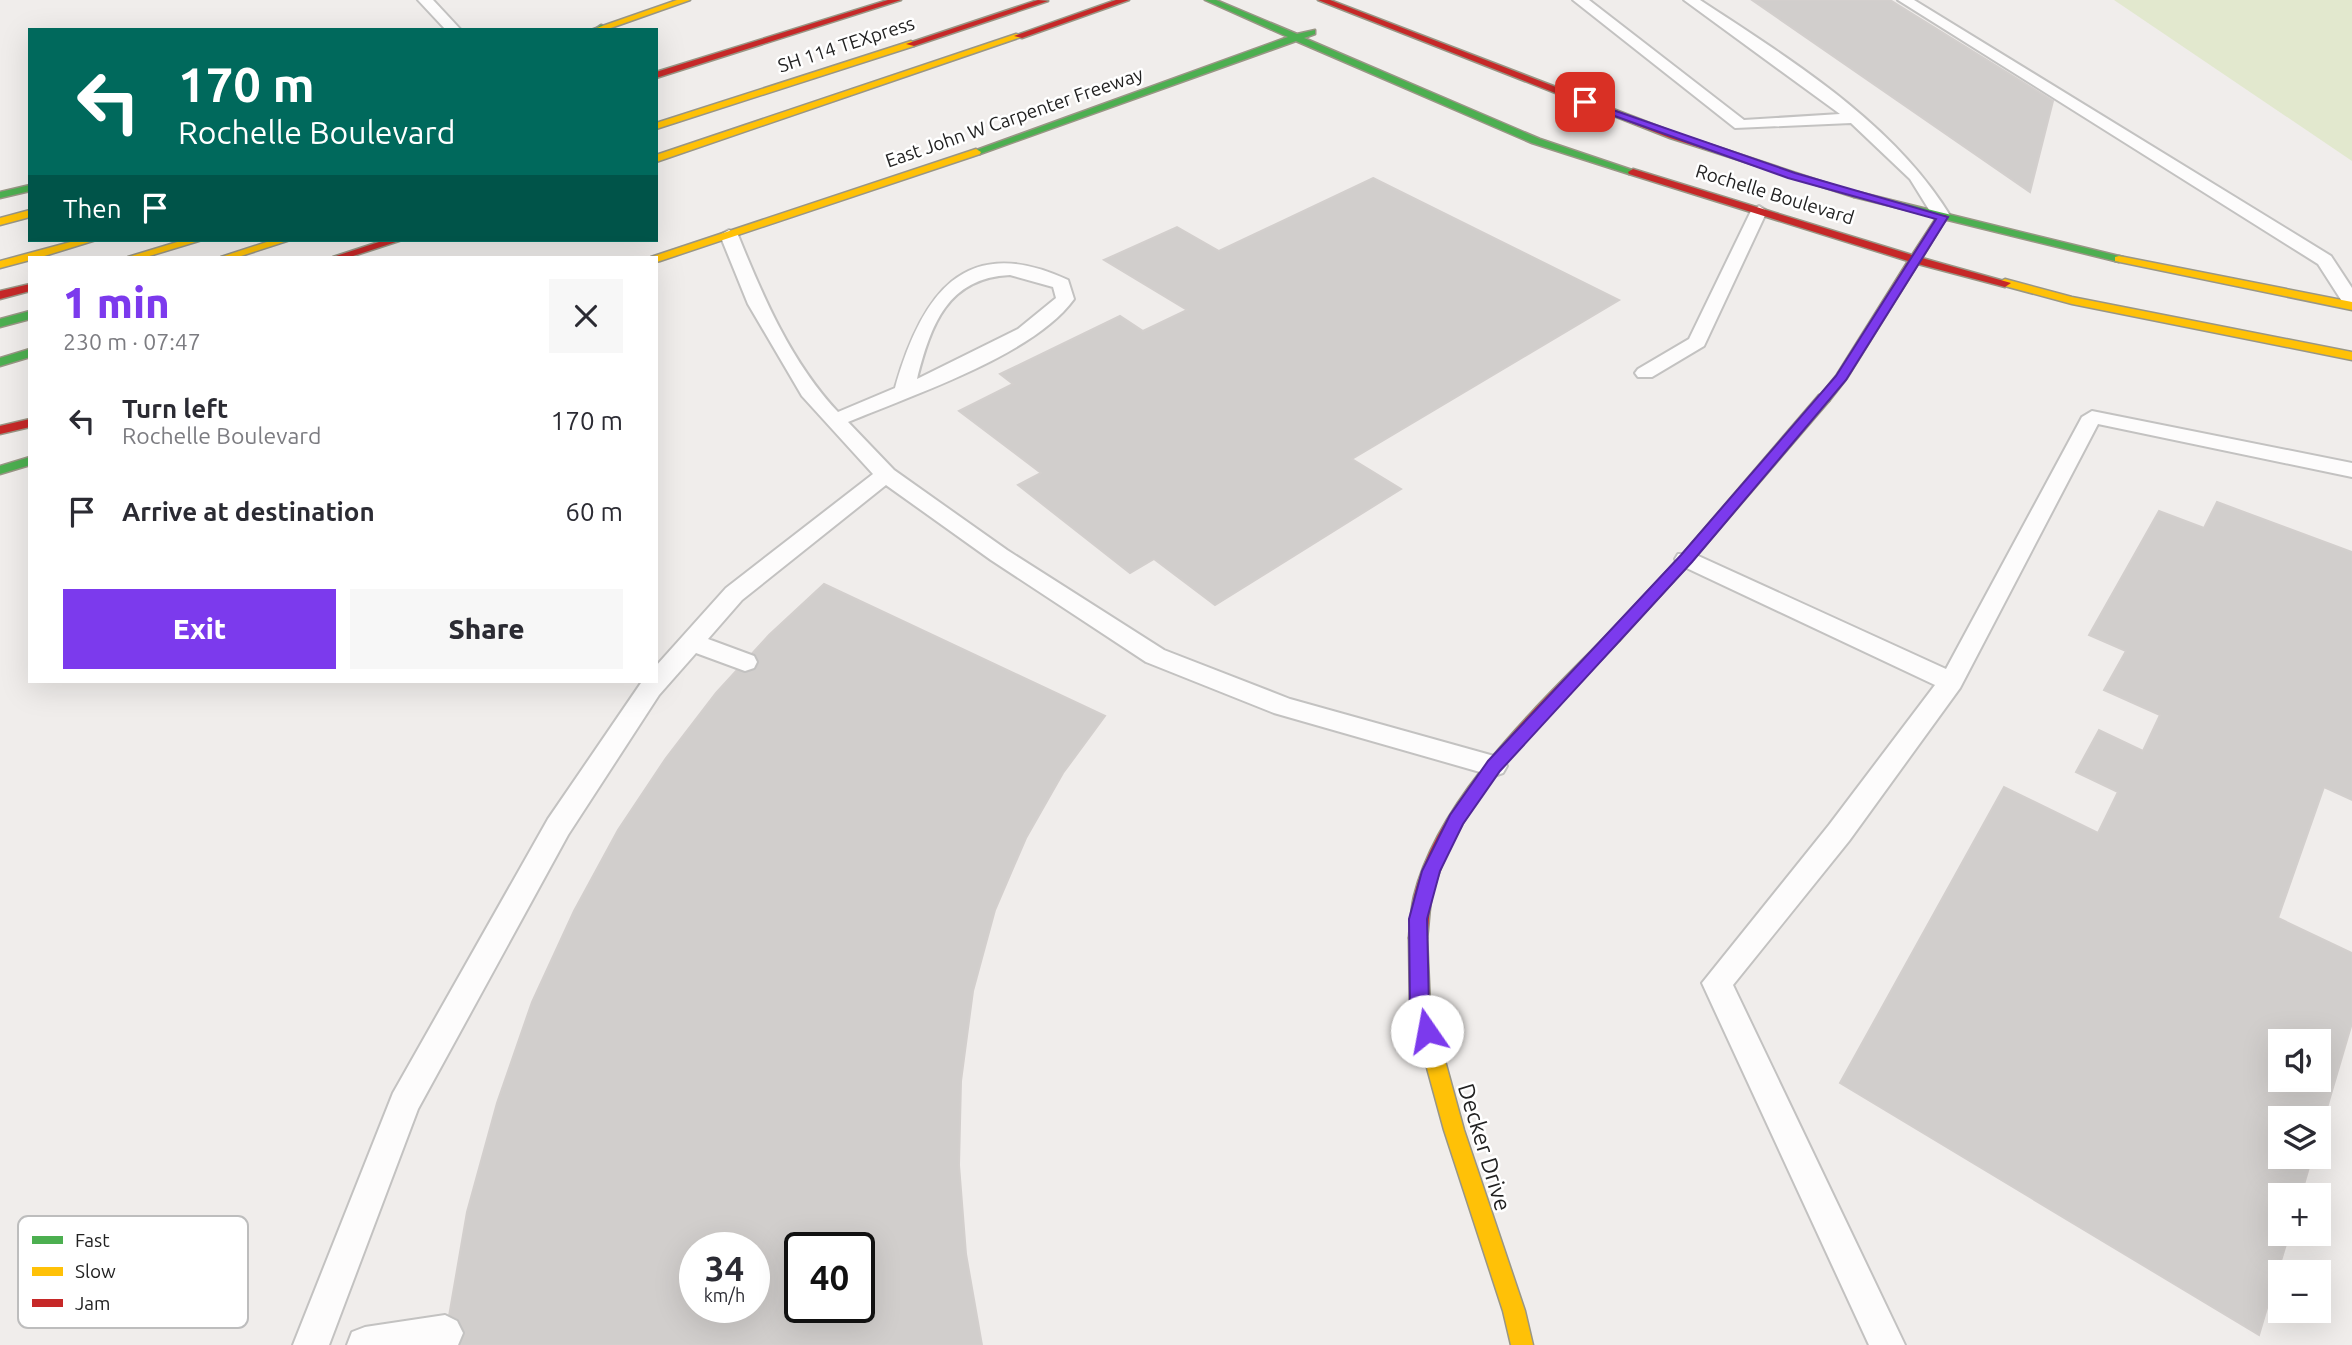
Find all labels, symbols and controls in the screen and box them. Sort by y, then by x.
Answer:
street label: SH 114 TEXpress [775,12,917,76]
icon: left [63,56,154,147]
text: 170 m [178,56,315,111]
street label: East John W Carpenter Freeway [882,63,1146,171]
pin [1555,72,1615,132]
icon: arrive [1566,83,1604,121]
text: Rochelle Boulevard [178,114,455,150]
street label: Rochelle Boulevard [1693,159,1857,229]
icon: arrive [136,189,174,227]
text: Then [63,194,122,223]
text: 1 min [63,279,170,326]
button: close [549,279,623,353]
text: 230 m · 07:47 [63,329,201,354]
text: Turn left [122,394,228,423]
icon: left [63,402,101,440]
text: 170 m [551,406,623,435]
text: Rochelle Boulevard [122,423,321,448]
icon: arrive [63,493,101,531]
text: Arrive at destination [122,497,375,526]
text: 60 m [565,497,623,526]
button: Exit [63,589,336,669]
button: Share [350,589,623,669]
position arrow [1390,994,1464,1068]
map controls [2268,1029,2331,1323]
button: sound [2268,1029,2331,1092]
street label: Decker Drive [1454,1080,1516,1214]
button: layers [2268,1106,2331,1169]
button: + [2268,1183,2331,1246]
legend [18,1216,248,1328]
text: Fast [75,1229,110,1251]
speed limit sign: 40 [784,1232,875,1323]
text: 34 [705,1248,744,1288]
text: Slow [75,1260,116,1282]
button: − [2268,1260,2331,1323]
text: km/h [704,1285,745,1305]
text: Jam [75,1292,111,1314]

